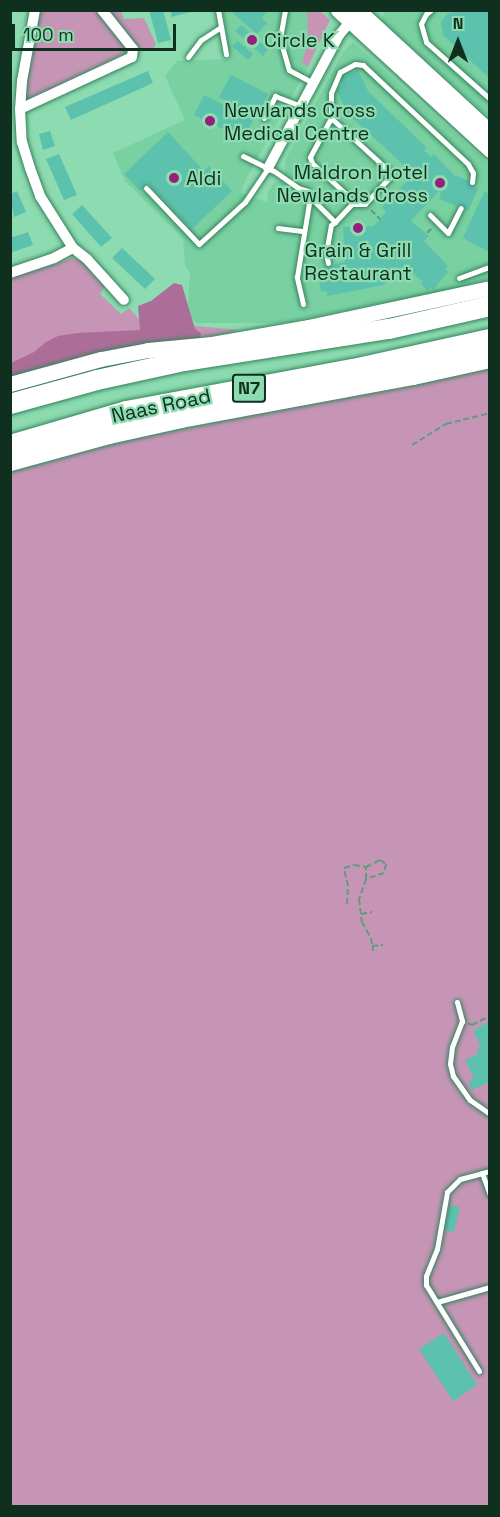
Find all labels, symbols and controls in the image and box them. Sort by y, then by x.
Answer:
scale bar [15,12,178,50]
north arrow [428,12,488,72]
text: N [453,13,463,34]
text: 100 m [23,23,74,46]
place label: Circle K [264,28,335,52]
marker: Circle K [245,33,259,47]
place label: Newlands Cross Medical Centre [224,98,376,145]
marker: Newlands Cross Medical Centre [201,112,219,130]
place label: Maldron Hotel Newlands Cross [276,160,428,207]
place label: Aldi [186,166,221,190]
marker: Aldi [167,171,181,185]
marker: Maldron Hotel Newlands Cross [433,176,447,190]
marker: Grain & Grill Restaurant [351,221,365,235]
place label: Grain & Grill Restaurant [304,238,412,285]
road number: N7 [231,373,267,403]
street label: Naas Road [109,384,213,428]

